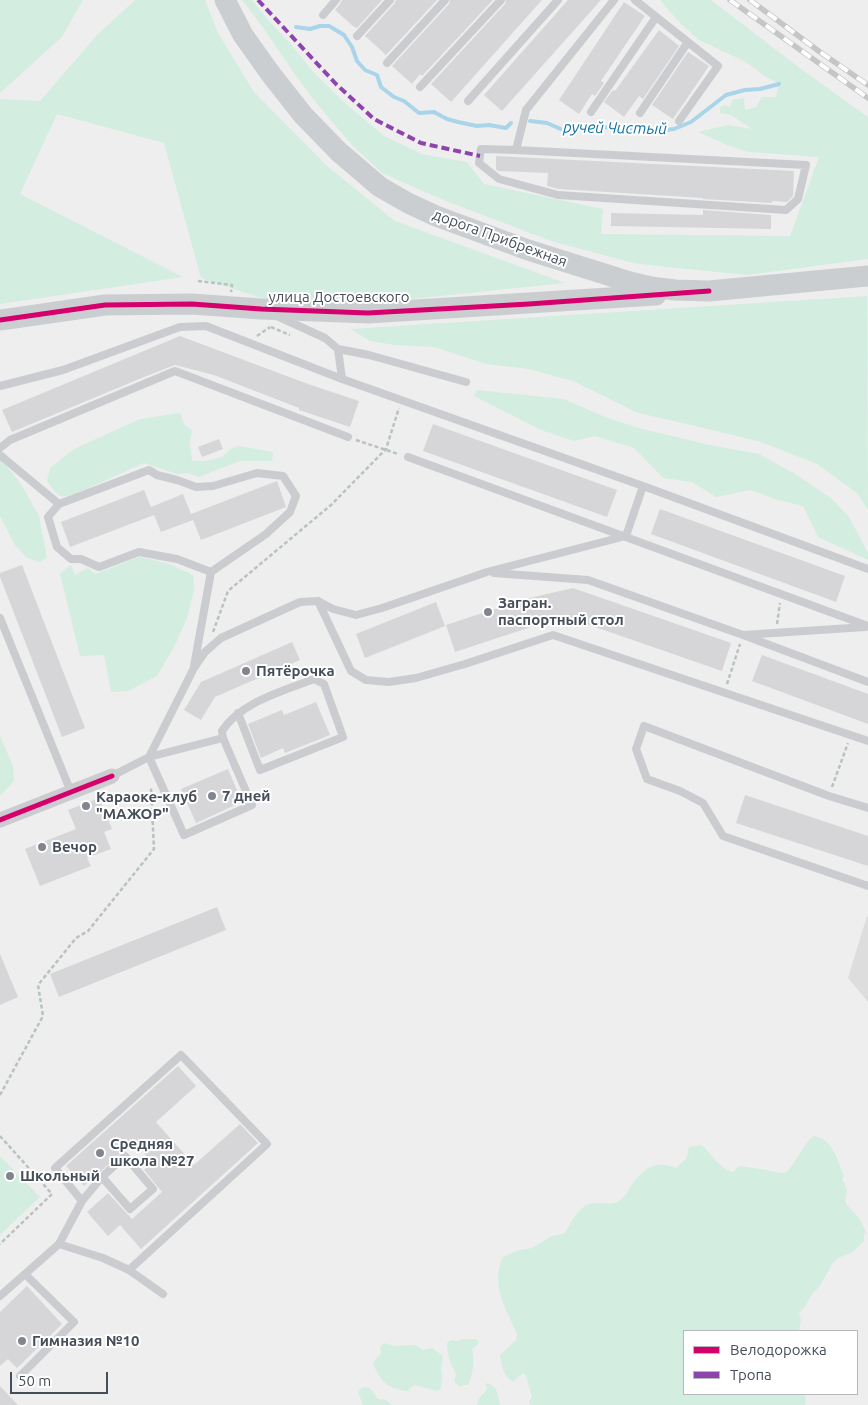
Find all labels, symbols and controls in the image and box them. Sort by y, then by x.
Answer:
water label: ручей Чистый [563,117,667,139]
street label: дорога Прибрежная [430,205,570,271]
street label: улица Достоевского [269,288,409,306]
place label: Загран. паспортный стол [498,594,624,629]
marker: Загран. паспортный стол [482,606,494,618]
place label: Пятёрочка [256,662,335,680]
marker: Пятёрочка [240,665,252,677]
place label: 7 дней [222,787,271,805]
place label: Караоке-клуб "МАЖОР" [96,788,197,823]
marker: 7 дней [206,790,218,802]
marker: Караоке-клуб "МАЖОР" [80,800,92,812]
place label: Вечор [52,838,97,856]
marker: Вечор [36,841,48,853]
place label: Средняя школа №27 [110,1135,194,1170]
marker: Средняя школа №27 [94,1147,106,1159]
place label: Школьный [20,1167,100,1185]
marker: Школьный [4,1170,16,1182]
legend [683,1330,858,1395]
place label: Гимназия №10 [32,1332,140,1350]
marker: Гимназия №10 [16,1335,28,1347]
text: Велодорожка [730,1341,827,1358]
scale bar [12,1362,110,1394]
text: Тропа [730,1366,772,1383]
text: 50 m [18,1372,51,1389]

